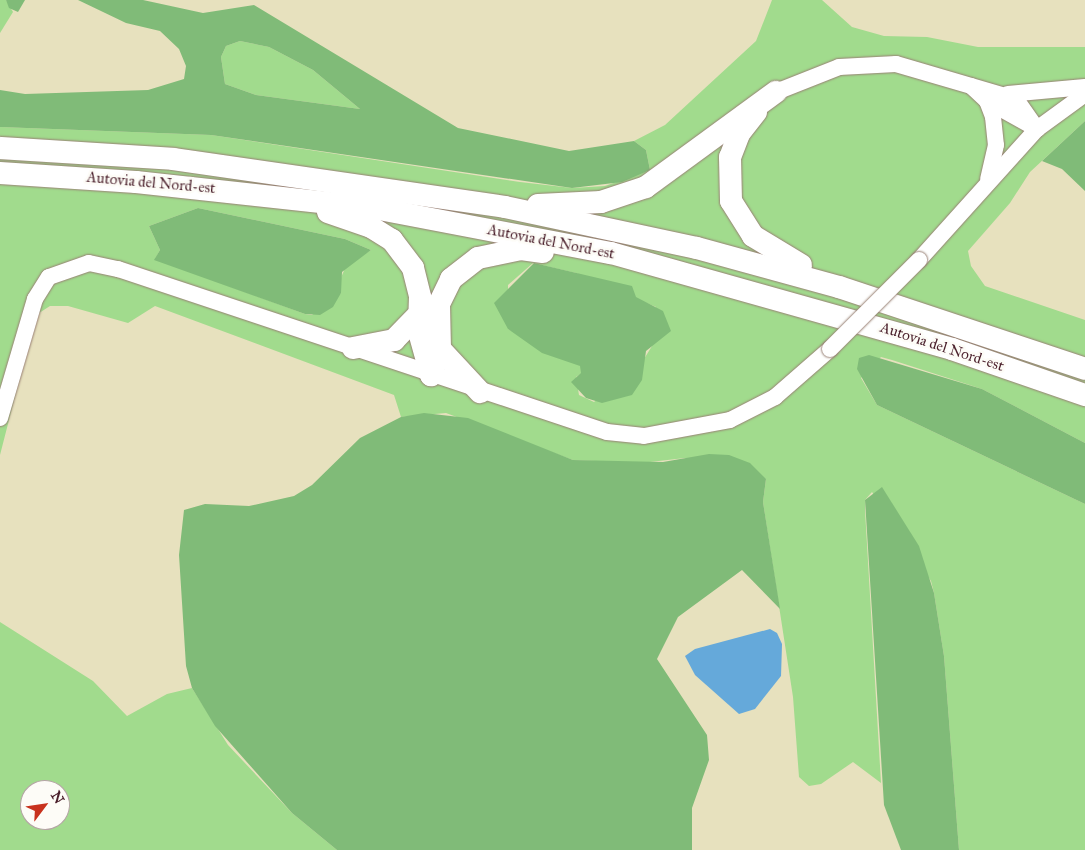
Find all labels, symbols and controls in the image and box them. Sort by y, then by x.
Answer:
street label: Autovia del Nord-est [86,168,216,198]
street label: Autovia del Nord-est [486,221,616,263]
street label: Autovia del Nord-est [878,318,1006,376]
north arrow [20,780,70,830]
text: N [47,788,68,807]

